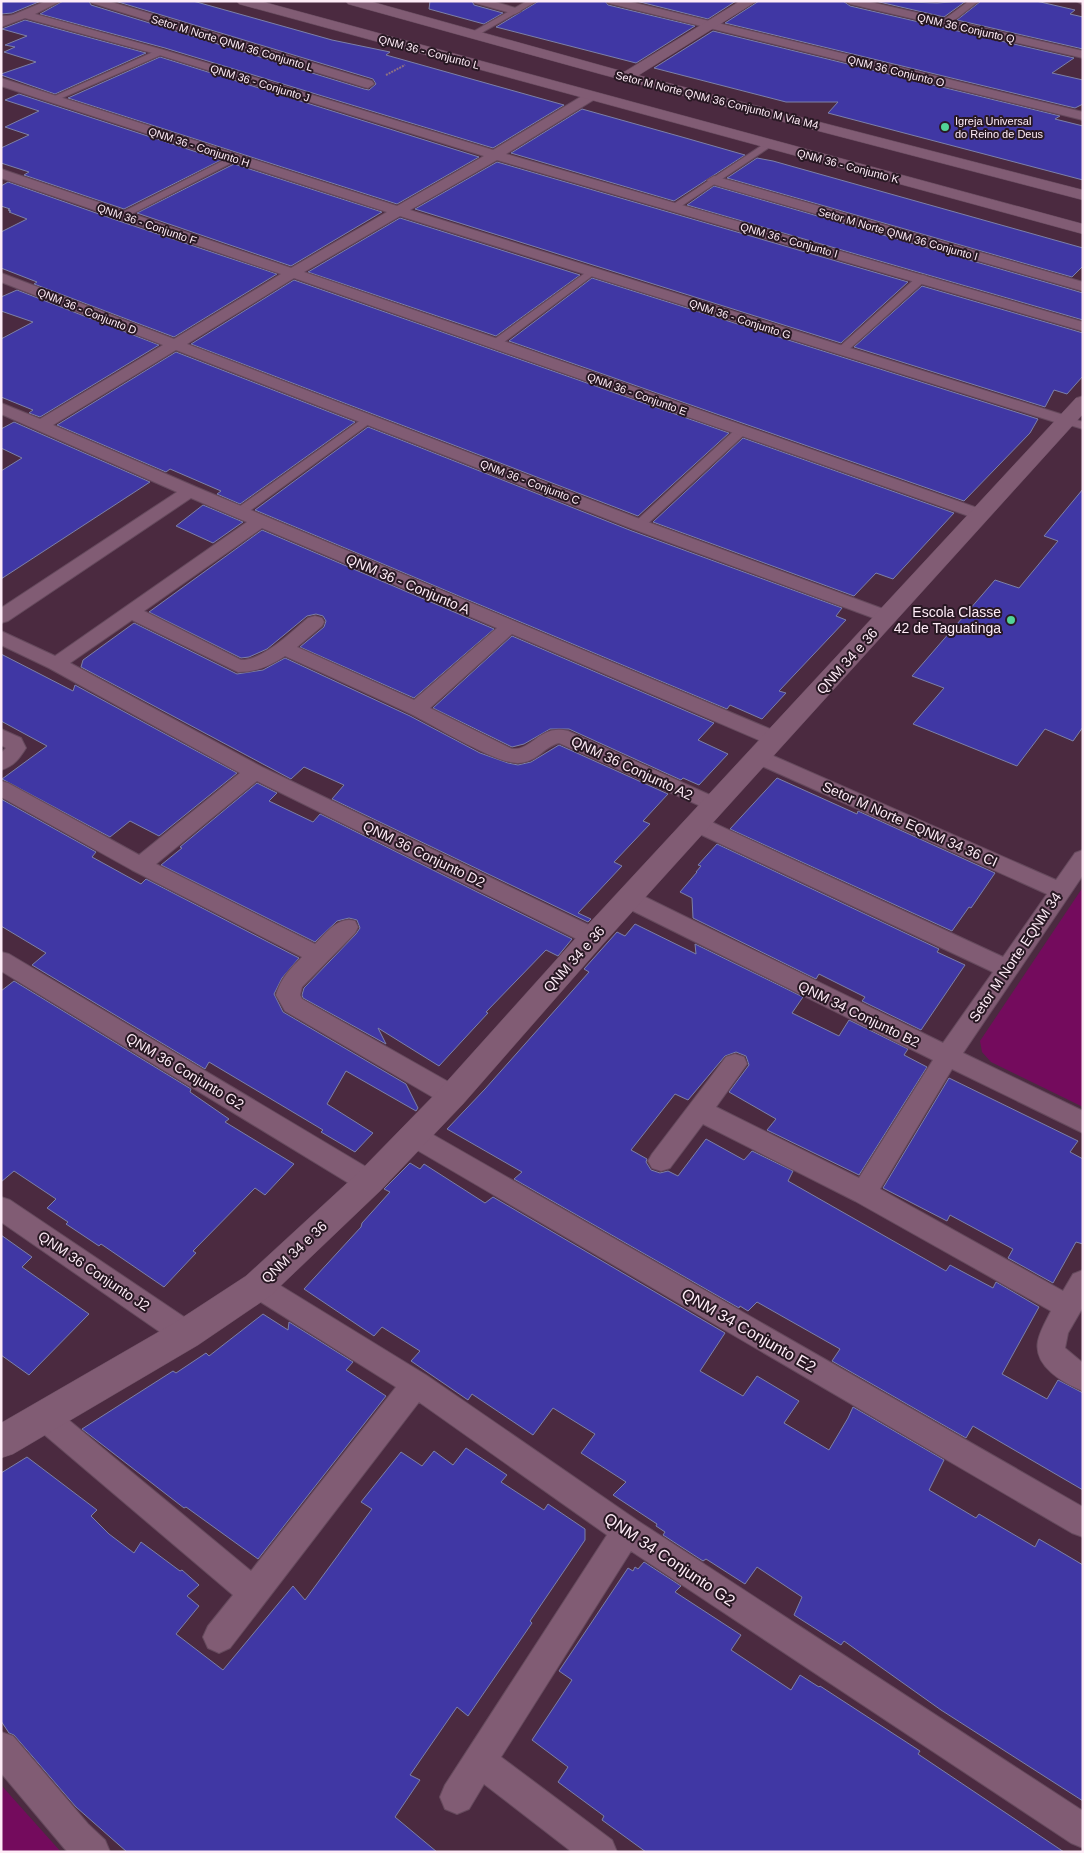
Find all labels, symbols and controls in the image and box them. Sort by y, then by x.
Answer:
street label: QNM 36 Conjunto Q [916,11,1016,45]
street label: Setor M Norte QNM 36 Conjunto L [150,13,314,73]
street label: QNM 36 - Conjunto L [377,33,481,71]
street label: QNM 36 Conjunto O [846,53,946,89]
street label: QNM 36 - Conjunto J [209,62,311,104]
street label: Setor M Norte QNM 36 Conjunto M Via M4 [614,69,820,131]
place label: Igreja Universal do Reino de Deus [955,115,1044,140]
marker: Igreja Universal do Reino de Deus [939,121,951,133]
street label: QNM 36 - Conjunto H [147,125,251,169]
street label: QNM 36 - Conjunto K [796,147,901,186]
street label: QNM 36 - Conjunto F [96,201,199,247]
street label: Setor M Norte QNM 36 Conjunto I [817,205,979,263]
street label: QNM 36 - Conjunto I [739,220,839,260]
street label: QNM 36 - Conjunto D [36,286,138,336]
street label: QNM 36 - Conjunto G [688,297,792,341]
street label: QNM 36 - Conjunto E [586,370,688,418]
street label: QNM 36 - Conjunto C [478,457,582,507]
street label: QNM 36 - Conjunto A [344,551,473,618]
place label: Escola Classe 42 de Taguatinga [894,604,1001,636]
marker: Escola Classe 42 de Taguatinga [1005,614,1017,626]
street label: QNM 34 e 36 [813,625,881,697]
street label: QNM 36 Conjunto A2 [569,733,696,803]
street label: Setor M Norte EQNM 34 36 CI [820,778,1000,870]
street label: QNM 36 Conjunto D2 [360,817,488,891]
street label: Setor M Norte EQNM 34 [966,889,1064,1025]
street label: QNM 34 e 36 [540,923,608,995]
street label: QNM 34 Conjunto B2 [796,978,922,1050]
street label: QNM 36 Conjunto G2 [123,1029,247,1113]
street label: QNM 34 e 36 [258,1218,330,1286]
street label: QNM 36 Conjunto J2 [35,1228,153,1314]
street label: QNM 34 Conjunto E2 [679,1285,819,1376]
street label: QNM 34 Conjunto G2 [601,1509,738,1610]

